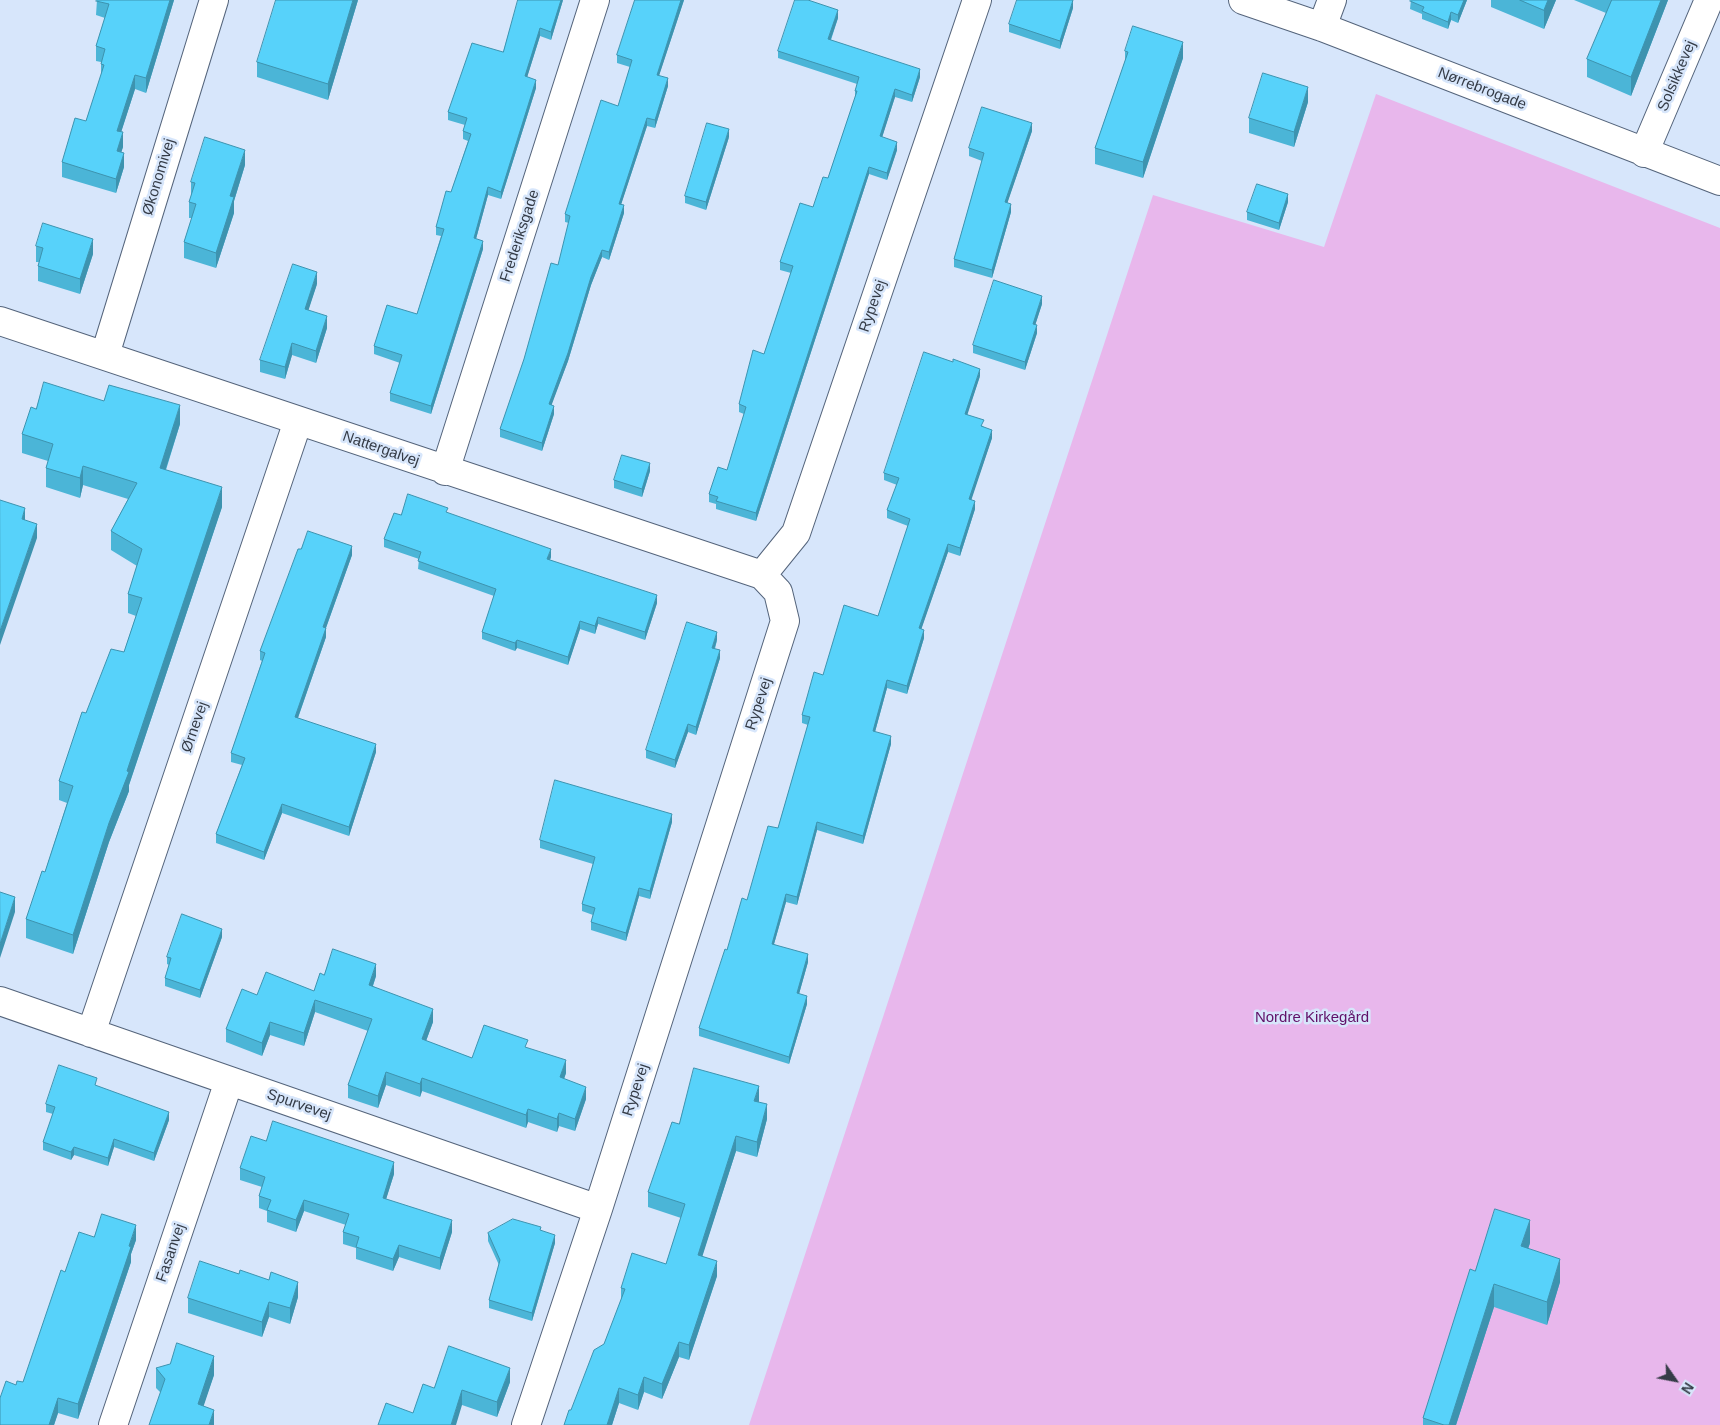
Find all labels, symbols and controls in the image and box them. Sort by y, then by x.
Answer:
street label: Solsikkevej [1654,38,1700,114]
street label: Nørrebrogade [1435,64,1529,114]
street label: Økonomivej [139,137,179,217]
street label: Frederiksgade [497,188,543,284]
street label: Rypevej [856,277,890,335]
street label: Nattergalvej [340,427,422,471]
street label: Rypevej [742,675,776,733]
street label: Ørnevej [178,699,212,755]
park label: Nordre Kirkegård [1255,1009,1369,1027]
street label: Rypevej [619,1061,653,1119]
street label: Spurvevej [265,1086,333,1124]
street label: Fasanvej [153,1221,189,1285]
north arrow [1650,1355,1700,1405]
text: N [1678,1380,1697,1397]

